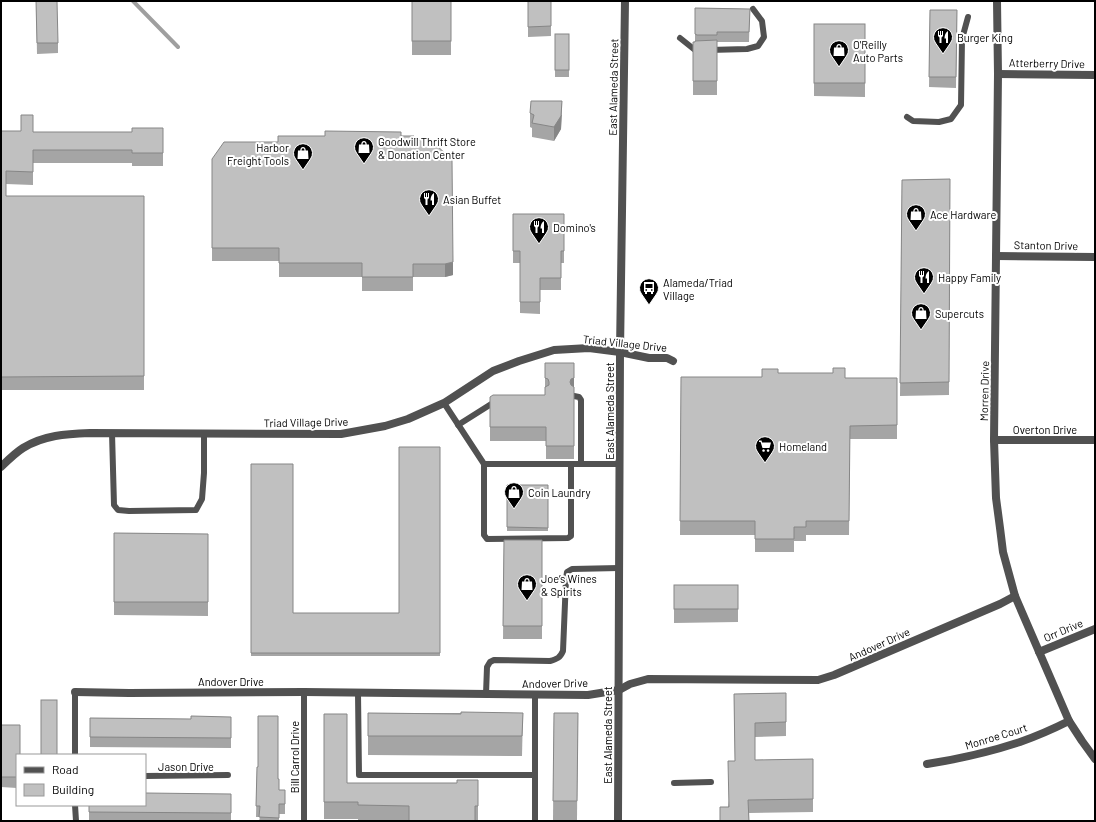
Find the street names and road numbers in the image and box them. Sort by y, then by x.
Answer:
street label: East Alameda Street [606,38,620,136]
street label: Atterberry Drive [1009,56,1085,70]
street label: Stanton Drive [1014,238,1078,252]
street label: Triad Village Drive [582,332,668,354]
street label: Morren Drive [977,361,991,421]
street label: East Alameda Street [603,362,616,460]
street label: Triad Village Drive [264,415,349,429]
street label: Overton Drive [1013,423,1077,436]
street label: Orr Drive [1041,616,1085,644]
street label: Andover Drive [846,625,912,663]
street label: Andover Drive [198,675,264,688]
street label: Andover Drive [522,676,588,690]
street label: East Alameda Street [601,686,614,784]
street label: Monroe Court [963,720,1029,752]
street label: Bill Carrol Drive [288,721,301,793]
street label: Jason Drive [158,760,214,773]

